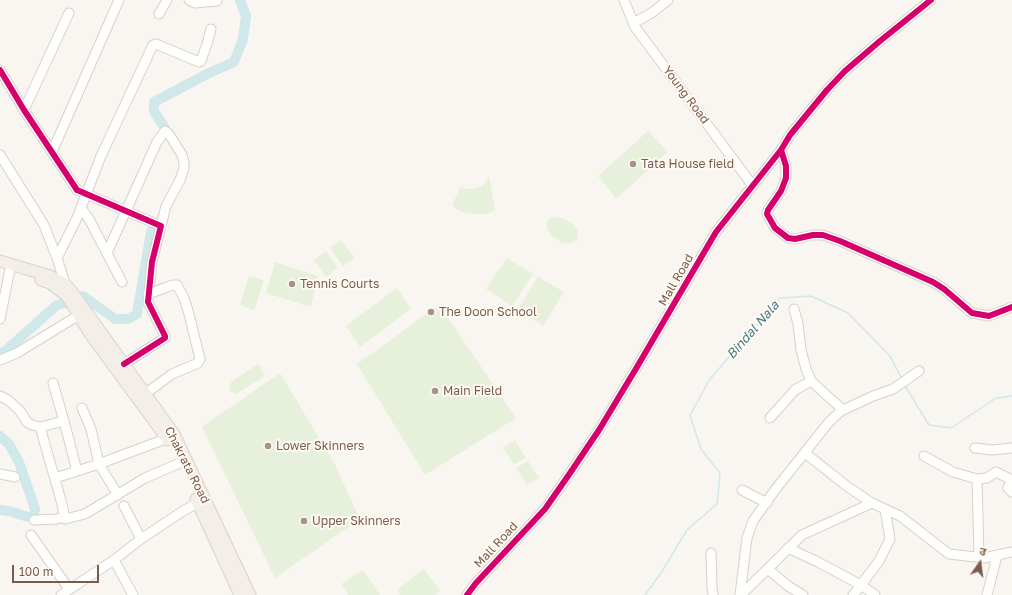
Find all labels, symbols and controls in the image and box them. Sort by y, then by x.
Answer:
street label: Young Road [660,63,712,127]
place label: Tata House field [641,157,734,171]
marker: Tata House field [628,159,638,169]
street label: Mall Road [655,252,697,308]
place label: Tennis Courts [300,277,379,291]
marker: Tennis Courts [287,279,297,289]
water label: Bindal Nala [724,298,782,362]
place label: The Doon School [439,305,537,319]
marker: The Doon School [426,307,436,317]
place label: Main Field [443,384,502,398]
marker: Main Field [430,386,440,396]
street label: Chakrata Road [161,424,213,506]
place label: Lower Skinners [276,439,364,453]
marker: Lower Skinners [263,441,273,451]
place label: Upper Skinners [312,514,401,528]
marker: Upper Skinners [299,516,309,526]
street label: Mall Road [471,519,521,571]
north arrow [960,543,1000,583]
text: उ [978,544,988,558]
scale bar [14,557,101,583]
text: 100 m [19,564,53,579]

